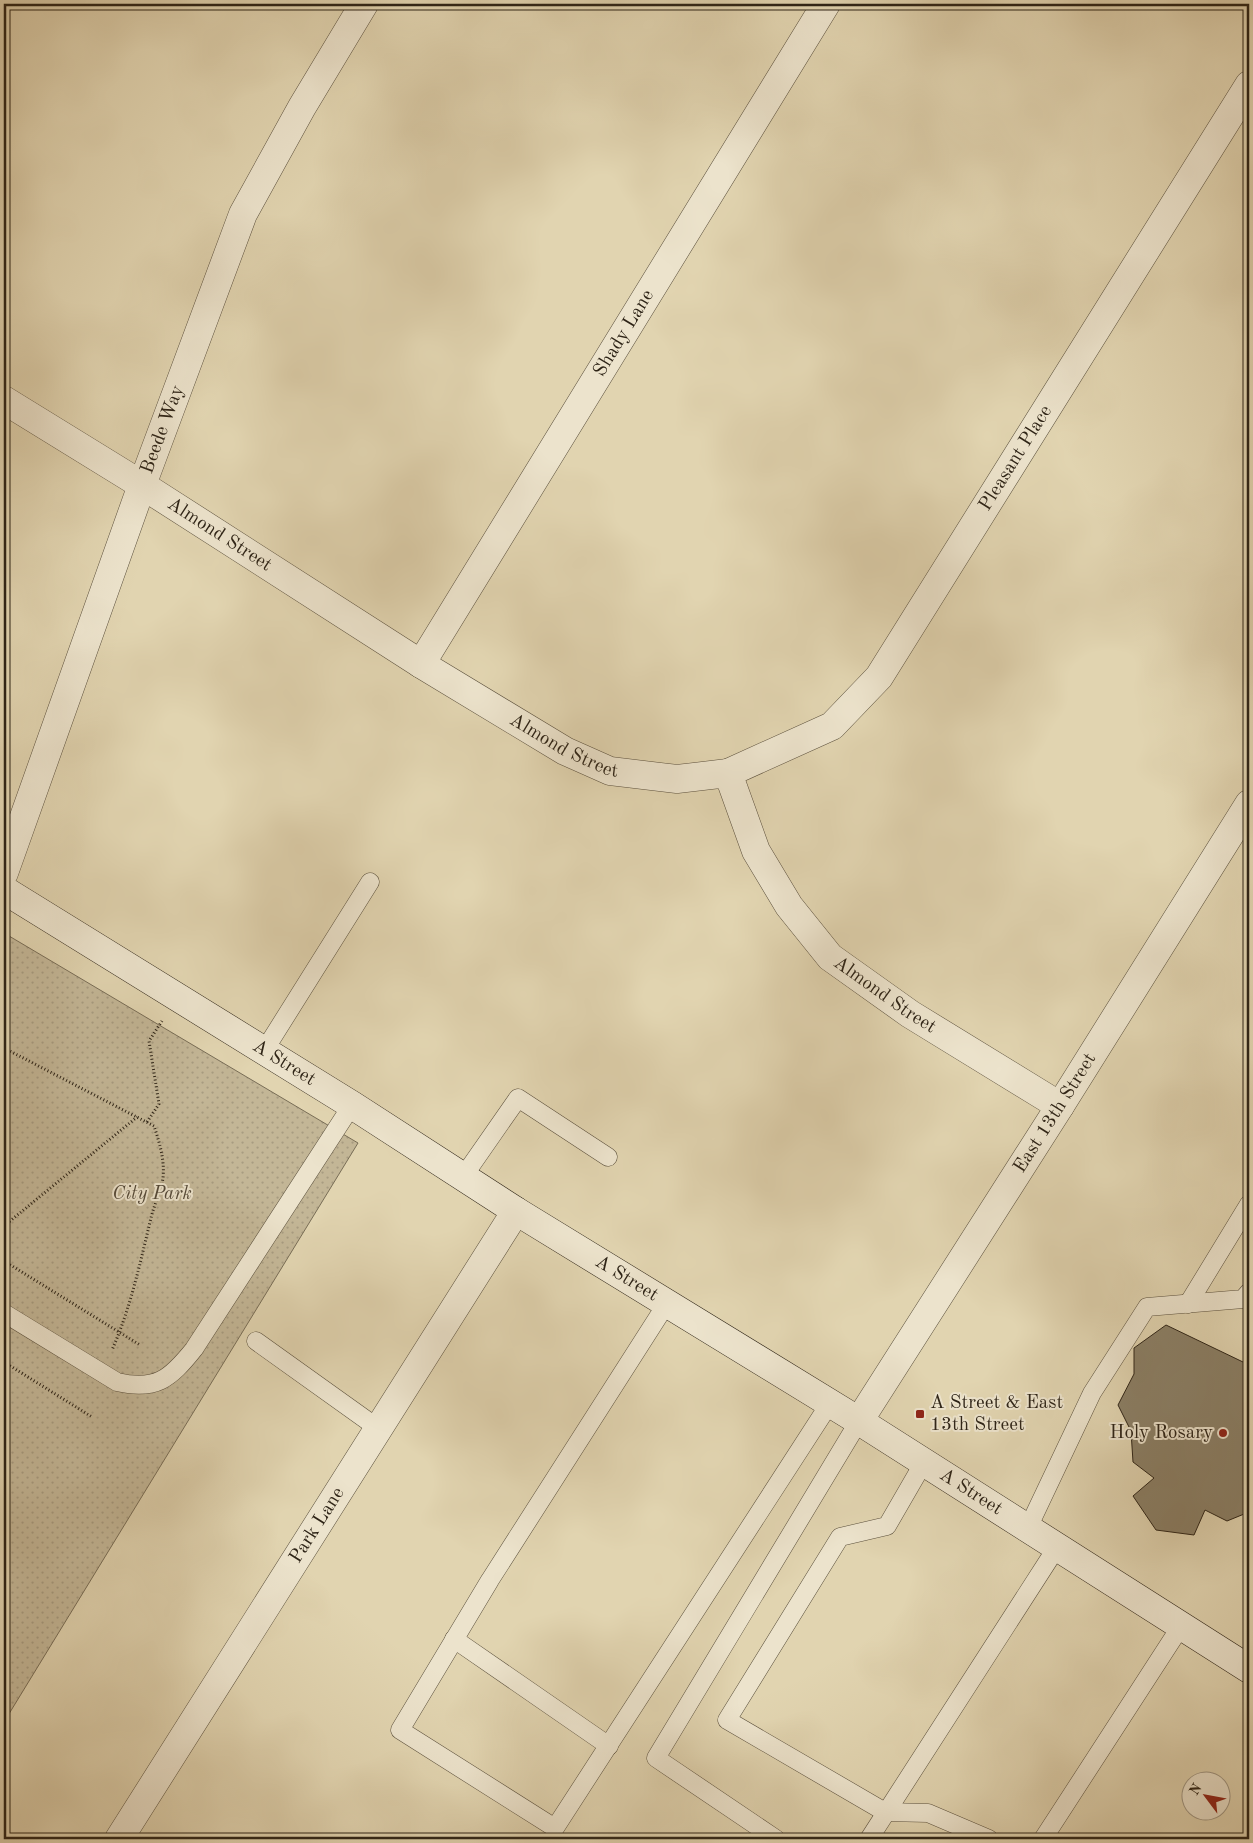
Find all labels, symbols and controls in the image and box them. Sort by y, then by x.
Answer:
street label: Shady Lane [590,287,658,380]
street label: Beede Way [138,383,188,476]
street label: Pleasant Place [976,402,1056,514]
street label: Almond Street [164,494,275,575]
street label: Almond Street [506,710,619,781]
street label: Almond Street [830,953,939,1037]
street label: A Street [249,1036,319,1089]
street label: East 13th Street [1010,1050,1100,1176]
park label: City Park [112,1185,192,1204]
street label: A Street [592,1252,662,1305]
place label: A Street & East 13th Street [930,1394,1063,1435]
marker: A Street & East 13th Street [914,1408,926,1420]
place label: Holy Rosary [1110,1424,1213,1443]
marker: Holy Rosary [1217,1427,1229,1439]
street label: A Street [936,1465,1006,1519]
street label: Park Lane [286,1484,348,1567]
north arrow [1180,1770,1230,1820]
text: N [1187,1781,1205,1798]

